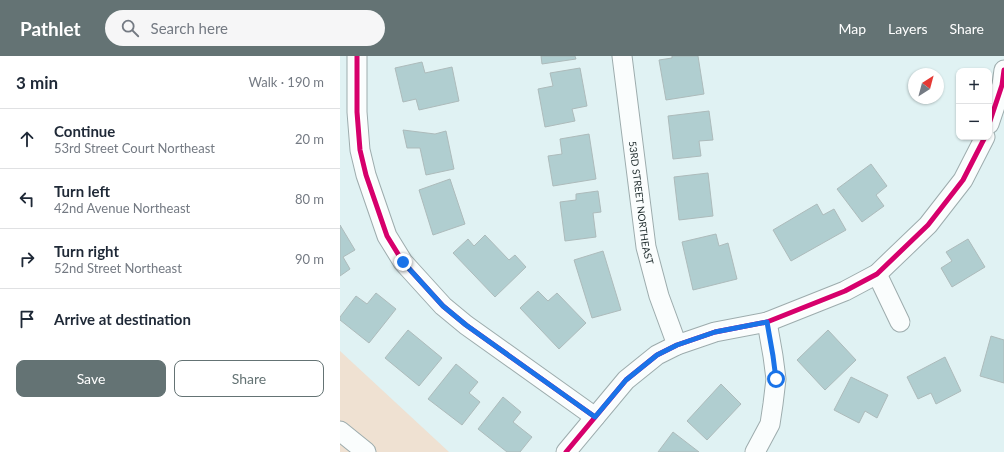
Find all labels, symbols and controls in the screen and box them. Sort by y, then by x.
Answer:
search box [105,10,385,46]
text: Pathlet [20,17,81,40]
icon: search [119,17,141,39]
text: Search here [151,19,228,37]
text: Map [838,20,866,37]
text: Layers [888,20,928,37]
text: Share [950,20,984,37]
north arrow [908,68,944,104]
map controls [956,68,992,140]
button: + [956,68,992,104]
text: 3 min [16,72,58,93]
text: Walk · 190 m [248,74,324,90]
button: − [956,104,992,140]
text: Continue [54,122,115,140]
icon: ahead [16,128,38,150]
text: 20 m [295,131,324,147]
text: 53rd Street Court Northeast [54,140,215,156]
street label: 53RD STREET NORTHEAST [627,140,656,266]
text: Turn left [54,182,110,200]
icon: left [16,188,38,210]
text: 80 m [295,191,324,207]
text: 42nd Avenue Northeast [54,200,190,216]
text: Turn right [54,242,119,260]
icon: right [16,248,38,270]
text: 90 m [295,251,324,267]
route end [394,253,412,271]
text: 52nd Street Northeast [54,260,182,276]
icon: arrive [16,308,38,330]
text: Arrive at destination [54,310,191,328]
button: Save [16,360,166,397]
button: Share [174,360,324,397]
route start [767,370,785,388]

